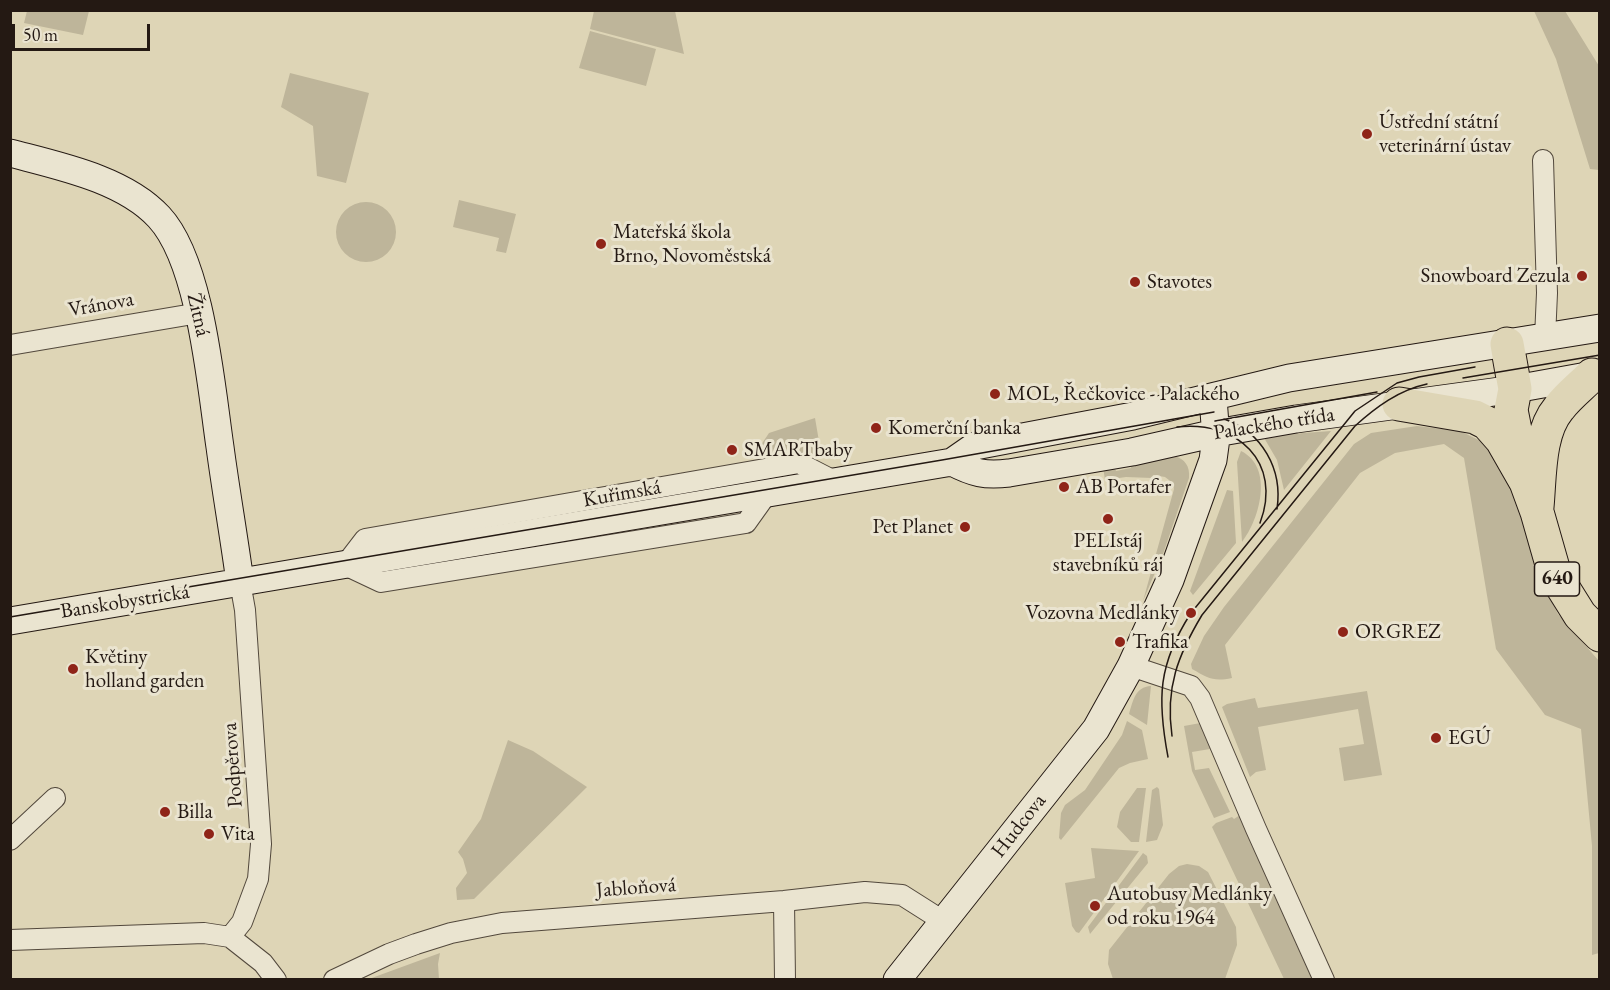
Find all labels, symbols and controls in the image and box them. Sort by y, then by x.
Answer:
scale bar [15,12,153,50]
text: 50 m [23,23,58,46]
place label: Ústřední státní veterinární ústav [1379,109,1511,159]
marker: Ústřední státní veterinární ústav [1360,127,1374,141]
place label: Mateřská škola Brno, Novoměstská [613,219,771,269]
marker: Mateřská škola Brno, Novoměstská [594,237,608,251]
place label: Snowboard Zezula [1420,263,1570,289]
place label: Stavotes [1147,269,1212,295]
marker: Snowboard Zezula [1575,269,1589,283]
marker: Stavotes [1128,275,1142,289]
street label: Vránova [66,287,136,323]
street label: Žitná [181,291,215,339]
place label: MOL, Řečkovice - Palackého [1007,381,1240,407]
marker: MOL, Řečkovice - Palackého [988,387,1002,401]
street label: Palackého třída [1212,402,1336,446]
place label: Komerční banka [888,415,1021,441]
marker: Komerční banka [869,421,883,435]
place label: SMARTbaby [744,437,852,463]
marker: SMARTbaby [725,443,739,457]
place label: AB Portafer [1076,474,1171,500]
street label: Kuřimská [581,475,663,513]
marker: AB Portafer [1057,480,1071,494]
marker: PELIstáj stavebníků ráj [1101,512,1115,526]
place label: Pet Planet [873,514,953,540]
marker: Pet Planet [958,520,972,534]
place label: PELIstáj stavebníků ráj [1053,528,1163,578]
road number: 640 [1534,562,1580,596]
street label: Banskobystrická [59,579,191,625]
place label: Vozovna Medlánky [1025,600,1179,626]
marker: Vozovna Medlánky [1184,606,1198,620]
place label: ORGREZ [1355,619,1441,645]
marker: ORGREZ [1336,625,1350,639]
place label: Trafika [1132,629,1188,655]
marker: Trafika [1113,635,1127,649]
place label: Květiny holland garden [85,644,205,694]
marker: Květiny holland garden [66,662,80,676]
street label: Podpěrova [217,722,249,808]
place label: EGÚ [1448,725,1491,751]
marker: EGÚ [1429,731,1443,745]
street label: Hudcova [986,789,1052,863]
place label: Billa [177,799,213,825]
marker: Billa [158,805,172,819]
place label: Vita [221,821,255,847]
marker: Vita [202,827,216,841]
street label: Jabloňová [595,873,677,903]
place label: Autobusy Medlánky od roku 1964 [1107,881,1272,931]
marker: Autobusy Medlánky od roku 1964 [1088,899,1102,913]

